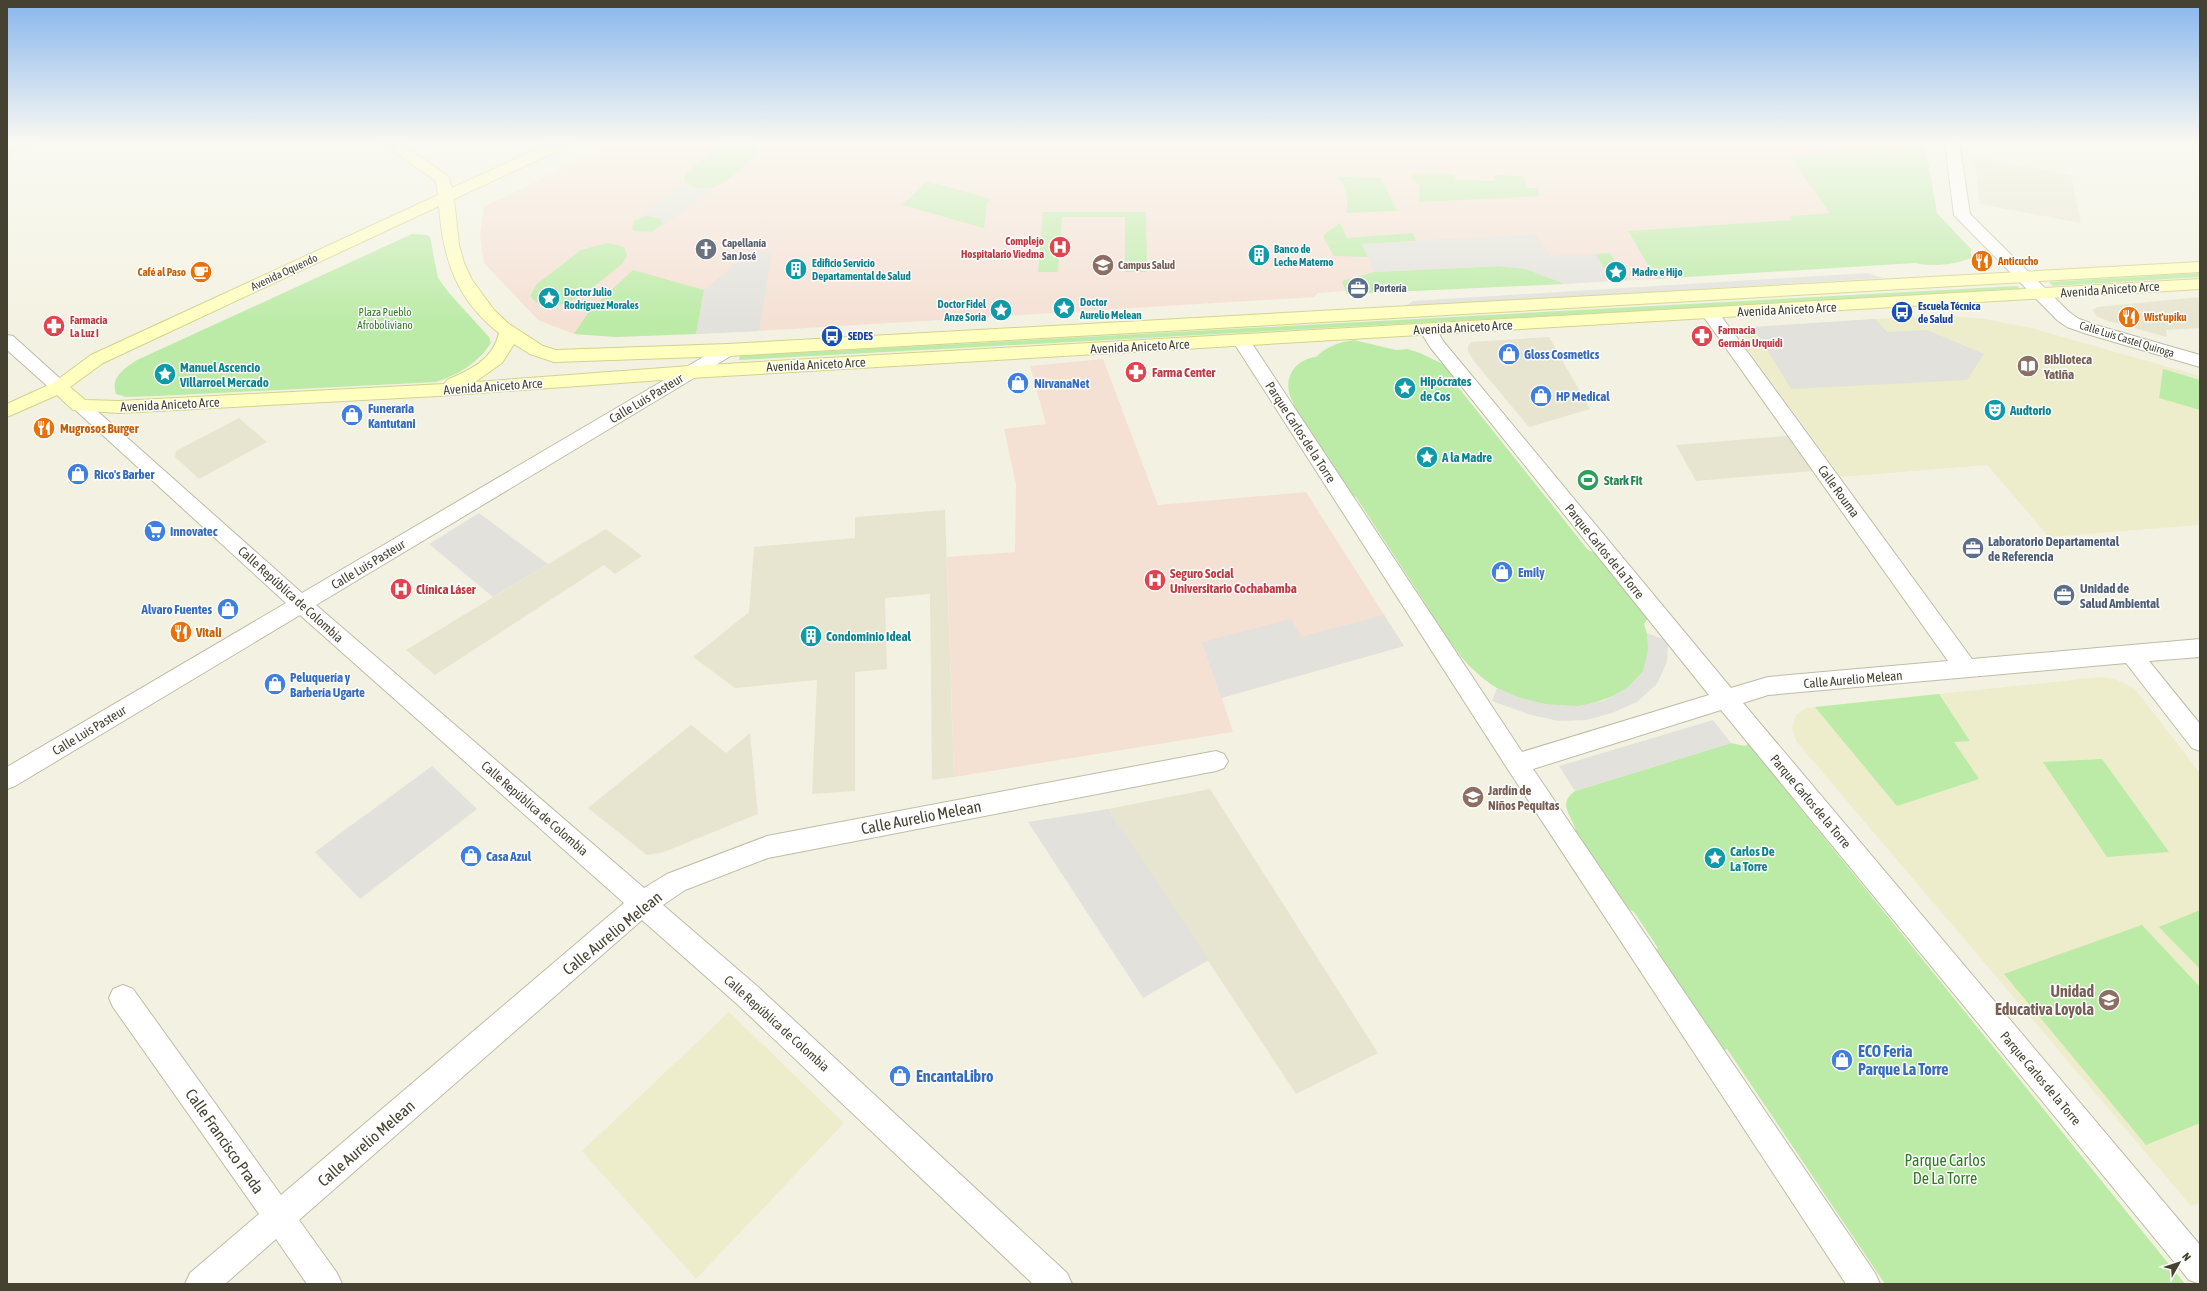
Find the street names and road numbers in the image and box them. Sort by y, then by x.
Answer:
street label: Avenida Oquendo [249,251,319,293]
street label: Avenida Aniceto Arce [2060,279,2160,300]
street label: Avenida Aniceto Arce [1737,299,1837,320]
street label: Avenida Aniceto Arce [1413,317,1513,338]
street label: Calle Luis Castel Quiroga [2078,319,2176,359]
street label: Avenida Aniceto Arce [1090,336,1190,357]
street label: Avenida Aniceto Arce [766,354,866,375]
street label: Calle Luis Pasteur [607,370,686,426]
street label: Avenida Aniceto Arce [443,376,543,397]
street label: Parque Carlos de la Torre [1262,379,1339,486]
street label: Avenida Aniceto Arce [120,394,220,415]
street label: Calle Rouma [1815,462,1862,520]
street label: Parque Carlos de la Torre [1562,501,1647,602]
street label: Calle Luis Pasteur [329,536,408,592]
street label: Calle República de Colombia [235,543,346,646]
street label: Calle Aurelio Melean [1803,668,1903,691]
street label: Calle Luis Pasteur [50,702,129,758]
street label: Parque Carlos de la Torre [1767,752,1854,851]
street label: Calle República de Colombia [478,758,591,859]
street label: Calle Aurelio Melean [859,797,983,837]
street label: Calle Aurelio Melean [559,888,665,978]
street label: Calle República de Colombia [721,972,832,1075]
street label: Parque Carlos de la Torre [1997,1029,2084,1128]
street label: Calle Francisco Prada [182,1085,268,1197]
street label: Calle Aurelio Melean [314,1096,418,1190]

